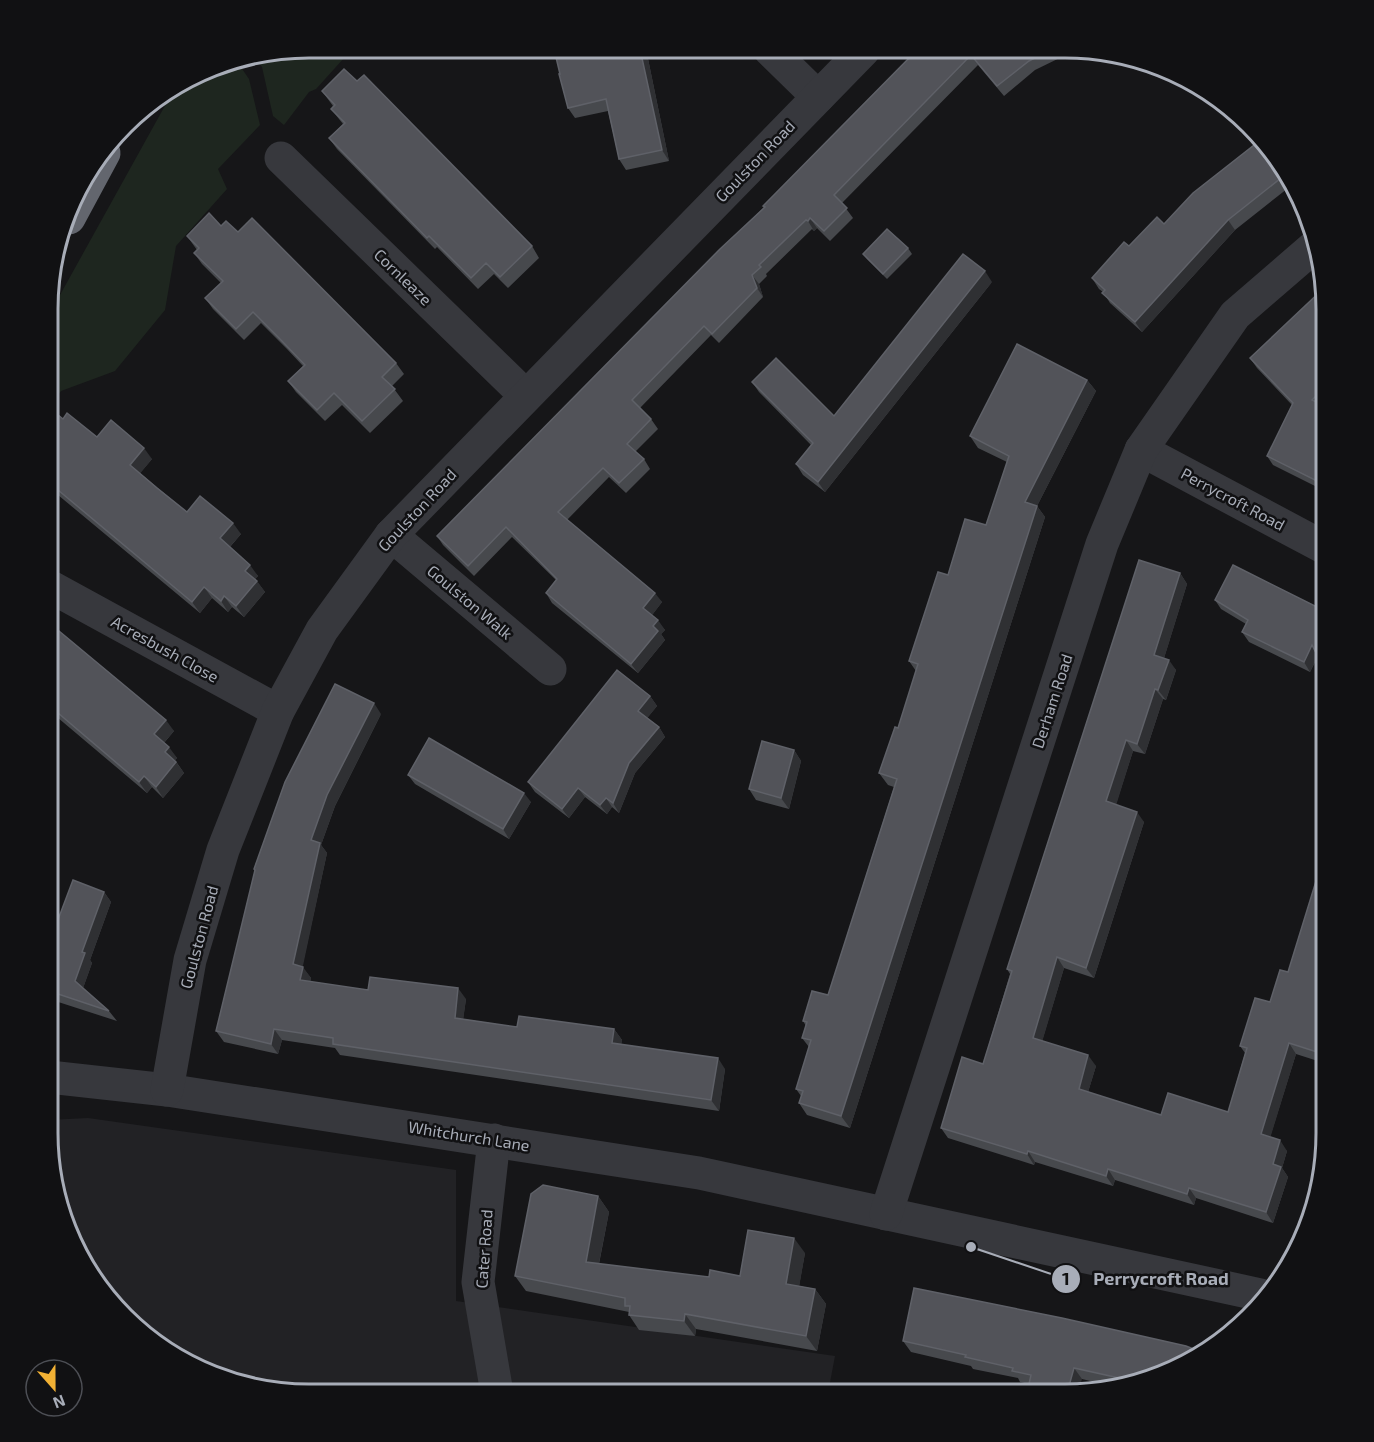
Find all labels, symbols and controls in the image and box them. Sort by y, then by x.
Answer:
street label: Goulston Road [711,116,798,205]
street label: Cornleaze [371,245,436,309]
street label: Perrycroft Road [1178,463,1288,534]
street label: Goulston Road [374,464,460,555]
street label: Goulston Walk [424,560,517,643]
street label: Acresbush Close [108,611,222,686]
street label: Derham Road [1027,651,1076,750]
street label: Goulston Road [176,883,221,991]
street label: Whitchurch Lane [407,1117,531,1154]
street label: Cater Road [471,1209,496,1289]
callout: Perrycroft Road [1051,1261,1240,1297]
text: 1 [1062,1267,1070,1289]
text: Perrycroft Road [1093,1267,1229,1289]
north arrow [24,1358,84,1418]
text: N [51,1392,68,1413]

